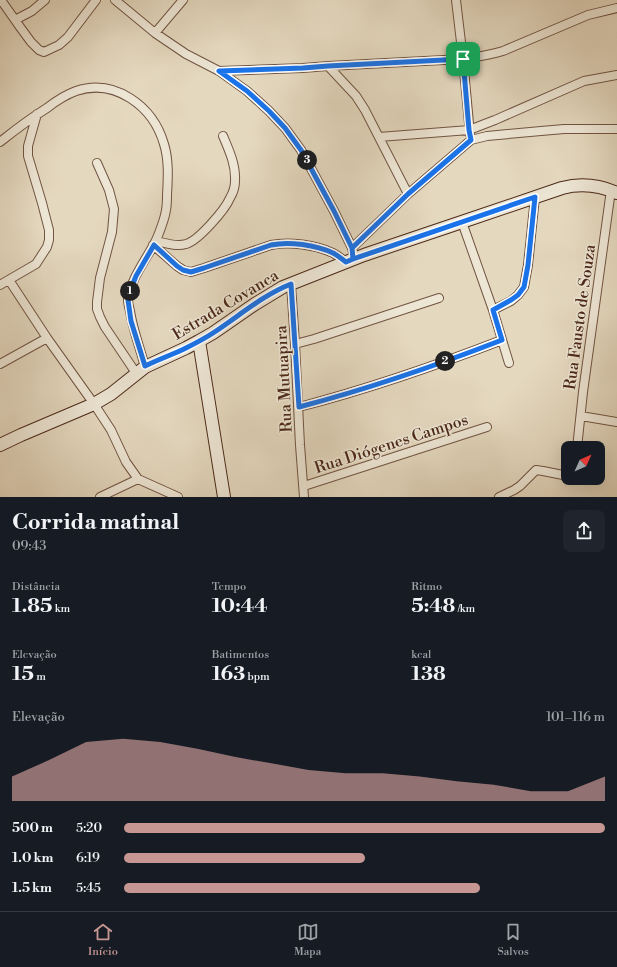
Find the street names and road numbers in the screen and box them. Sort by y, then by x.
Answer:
street label: Rua Fausto de Souza [560,242,600,391]
street label: Estrada Covanca [169,265,283,345]
street label: Rua Mutuapira [271,324,297,433]
street label: Rua Diógenes Campos [312,410,471,478]

